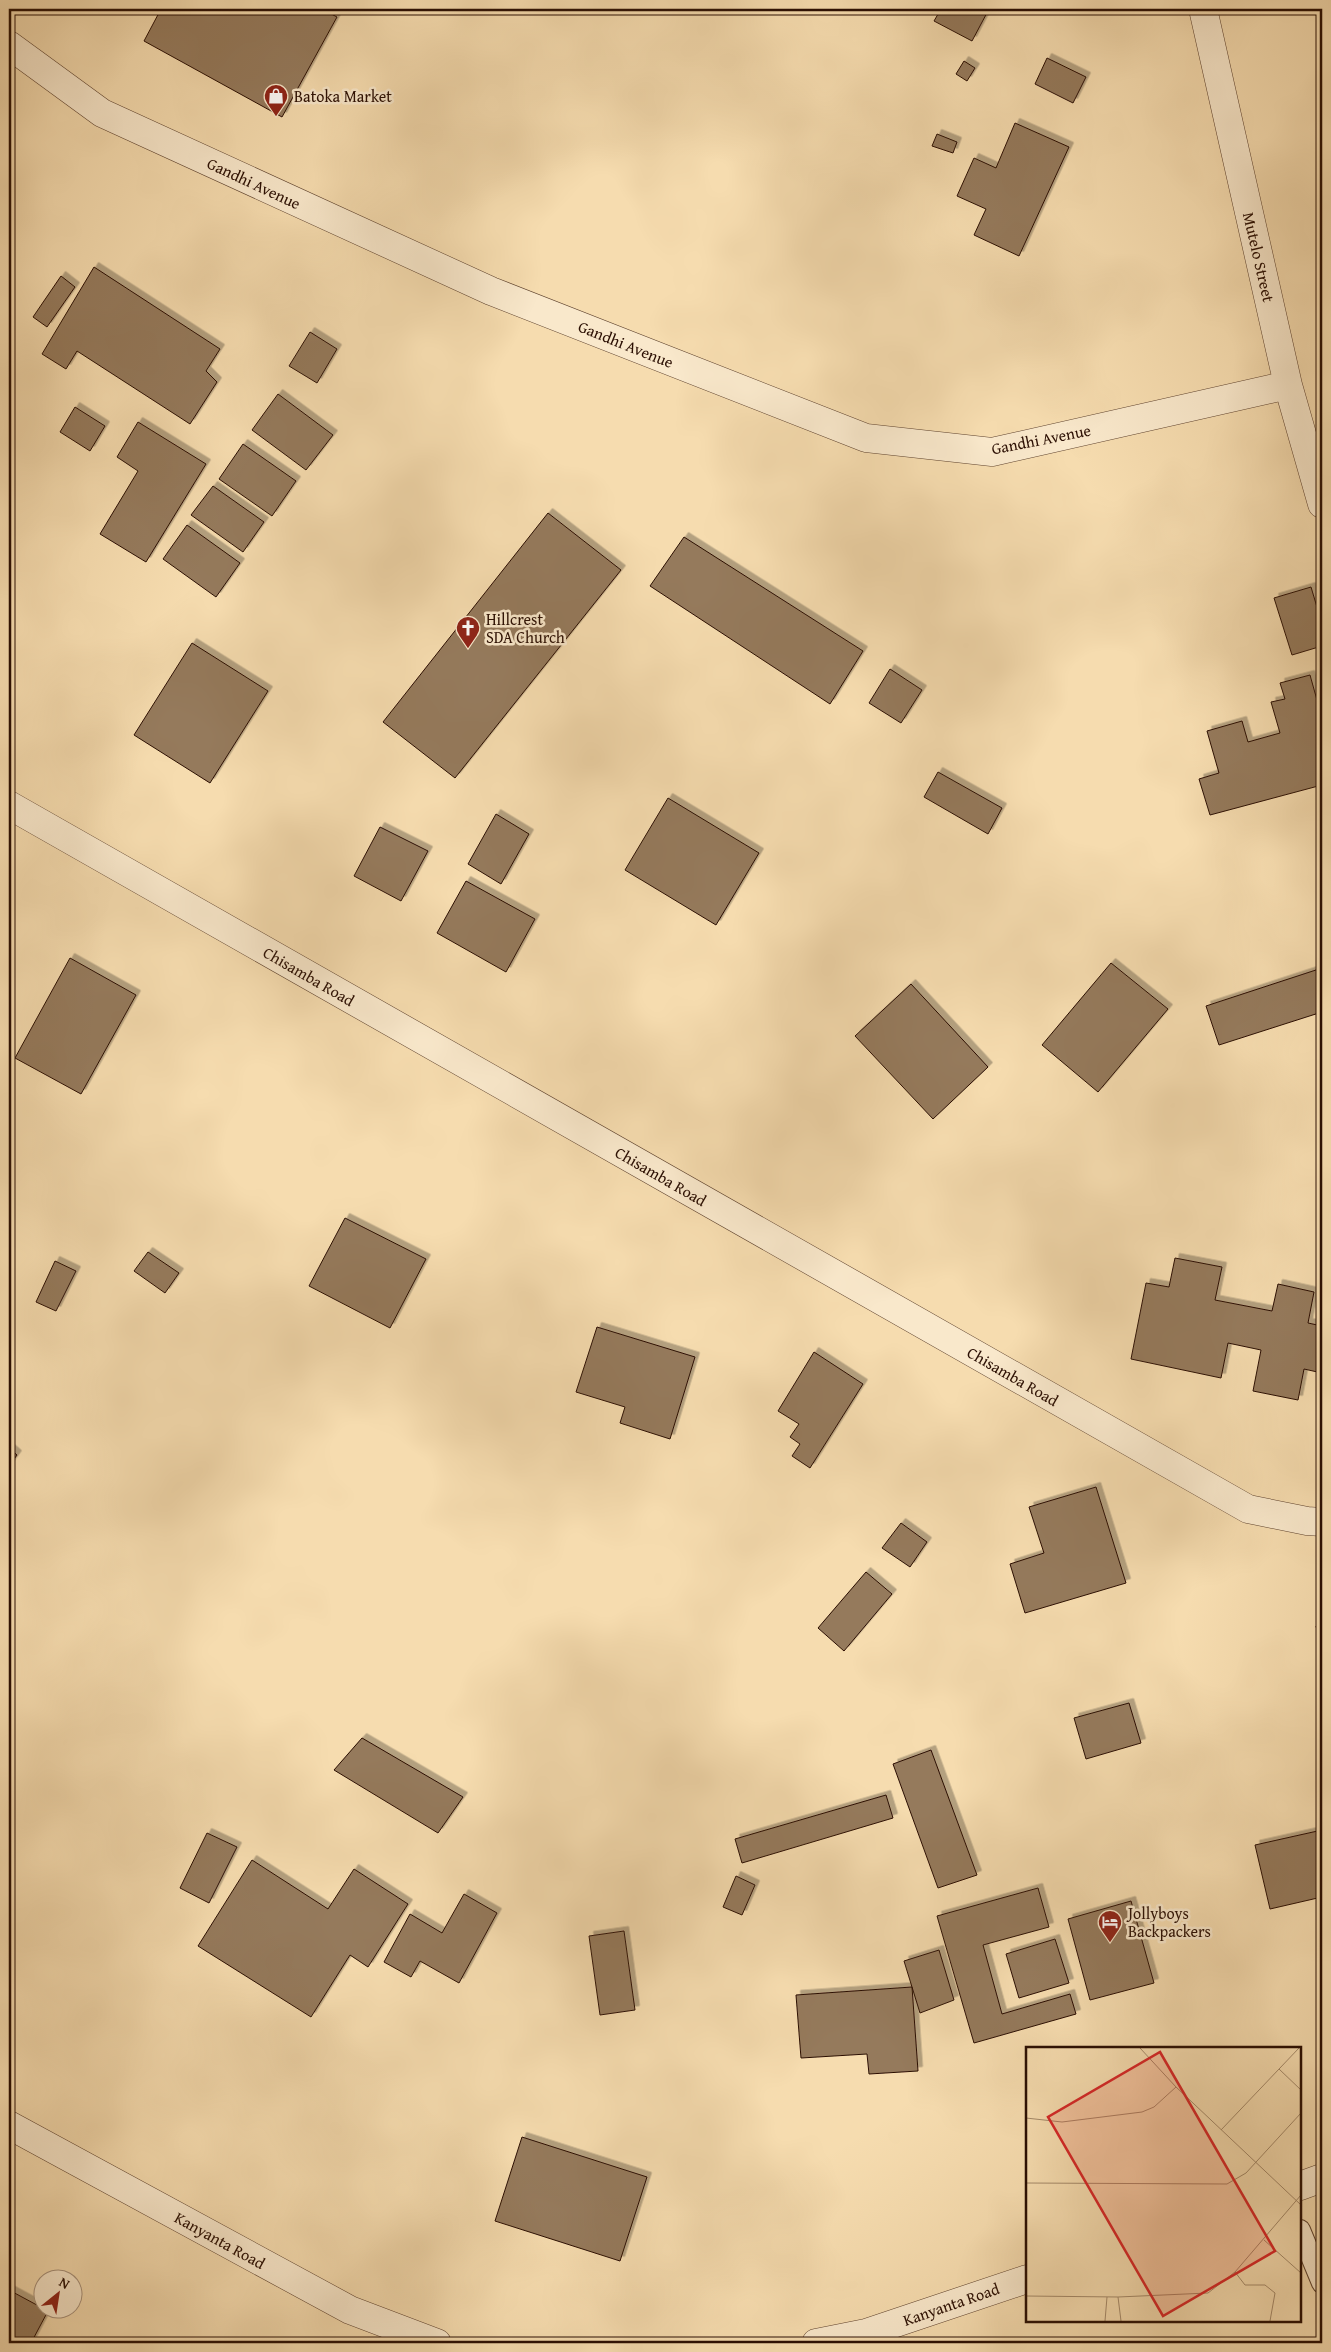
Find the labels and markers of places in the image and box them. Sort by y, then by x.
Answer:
shop icon: Batoka Market [263,83,289,117]
place label: Batoka Market [294,84,392,108]
place label: Hillcrest SDA Church [486,607,565,649]
church icon: Hillcrest SDA Church [455,615,481,649]
place label: Jollyboys Backpackers [1126,1901,1211,1943]
hotel icon: Jollyboys Backpackers [1097,1909,1123,1943]

